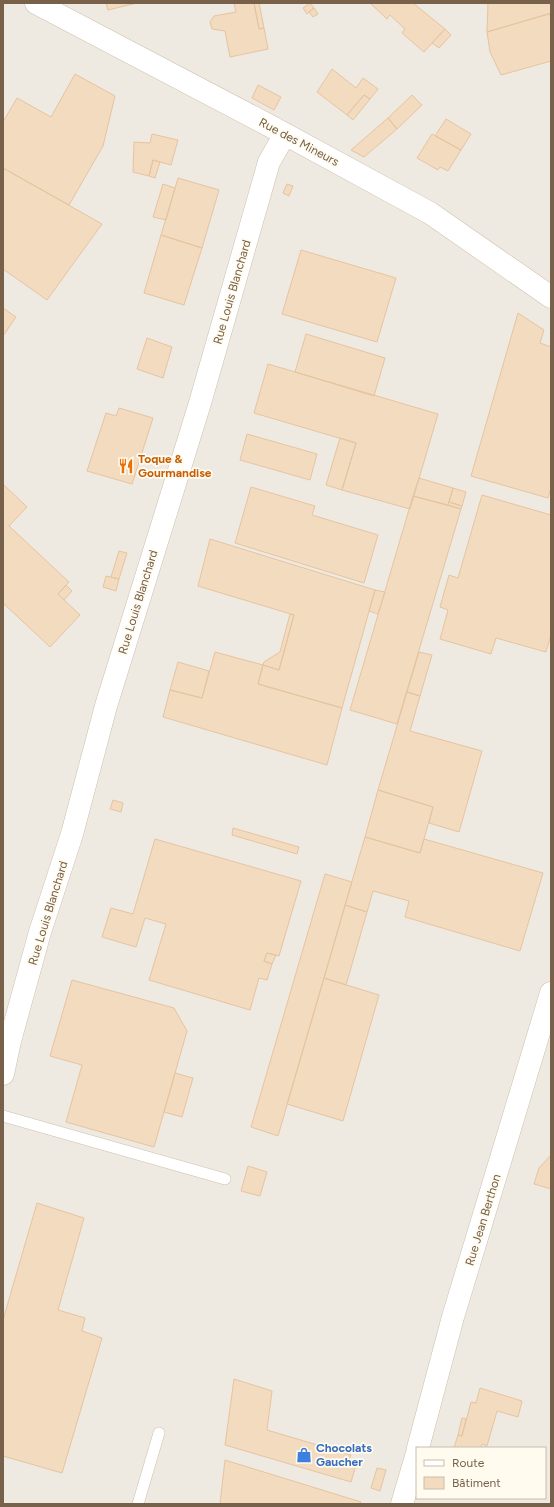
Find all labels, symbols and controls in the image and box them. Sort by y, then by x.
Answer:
street label: Rue des Mineurs [257,115,342,169]
street label: Rue Louis Blanchard [210,238,254,346]
place label: Toque & Gourmandise [138,452,212,480]
restaurant icon: Toque & Gourmandise [117,457,135,475]
street label: Rue Louis Blanchard [115,548,161,656]
street label: Rue Louis Blanchard [25,859,71,967]
street label: Rue Jean Berthon [462,1172,504,1268]
place label: Chocolats Gaucher [316,1441,372,1469]
shop icon: Chocolats Gaucher [295,1446,313,1464]
legend [416,1447,546,1499]
text: Route [452,1456,485,1470]
text: Bâtiment [452,1476,501,1490]

